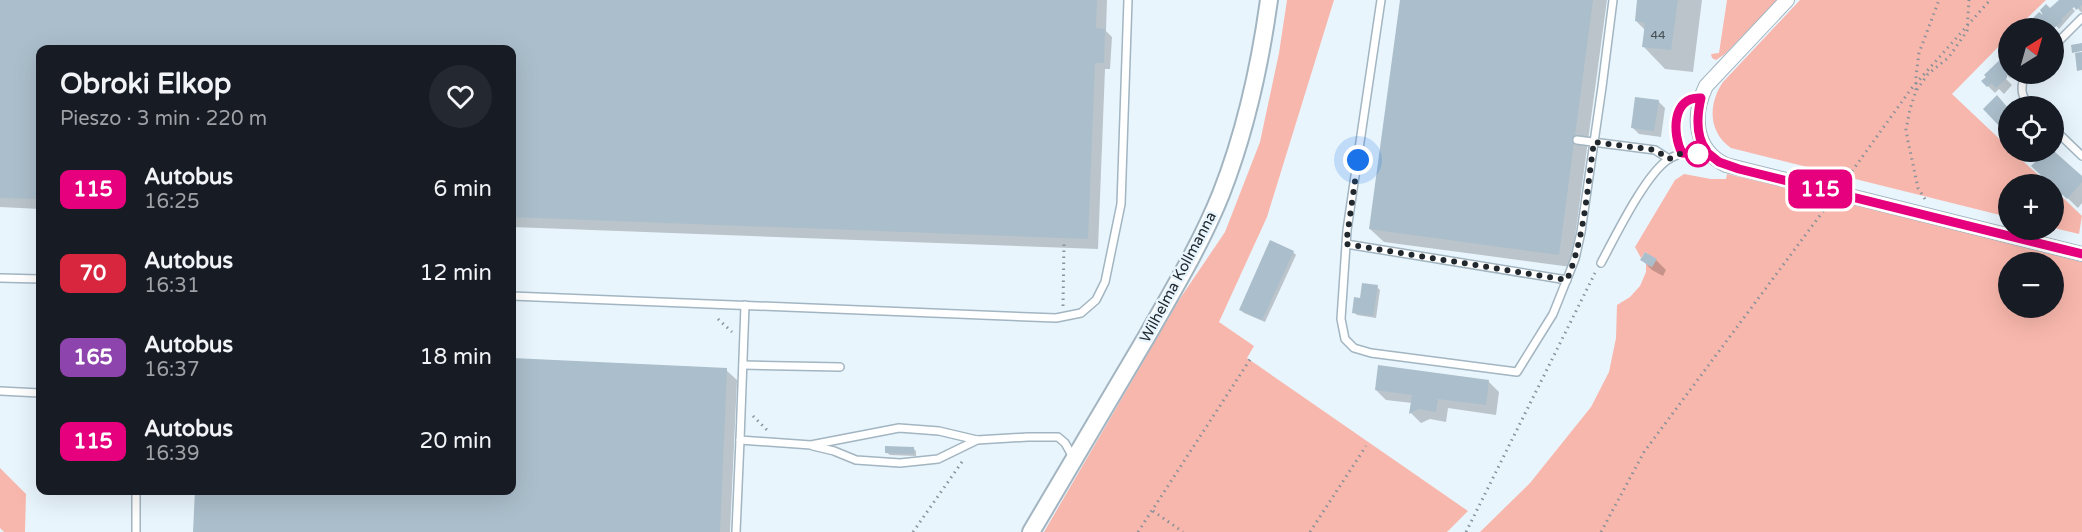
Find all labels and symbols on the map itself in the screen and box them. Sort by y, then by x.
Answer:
north arrow [1998,18,2064,84]
house number: 44 [1650,28,1666,42]
unlabelled marker [1685,141,1711,167]
your location [1343,145,1373,175]
line badge: 115 [1786,170,1854,208]
street label: Wilhelma Kollmanna [1136,209,1220,345]

